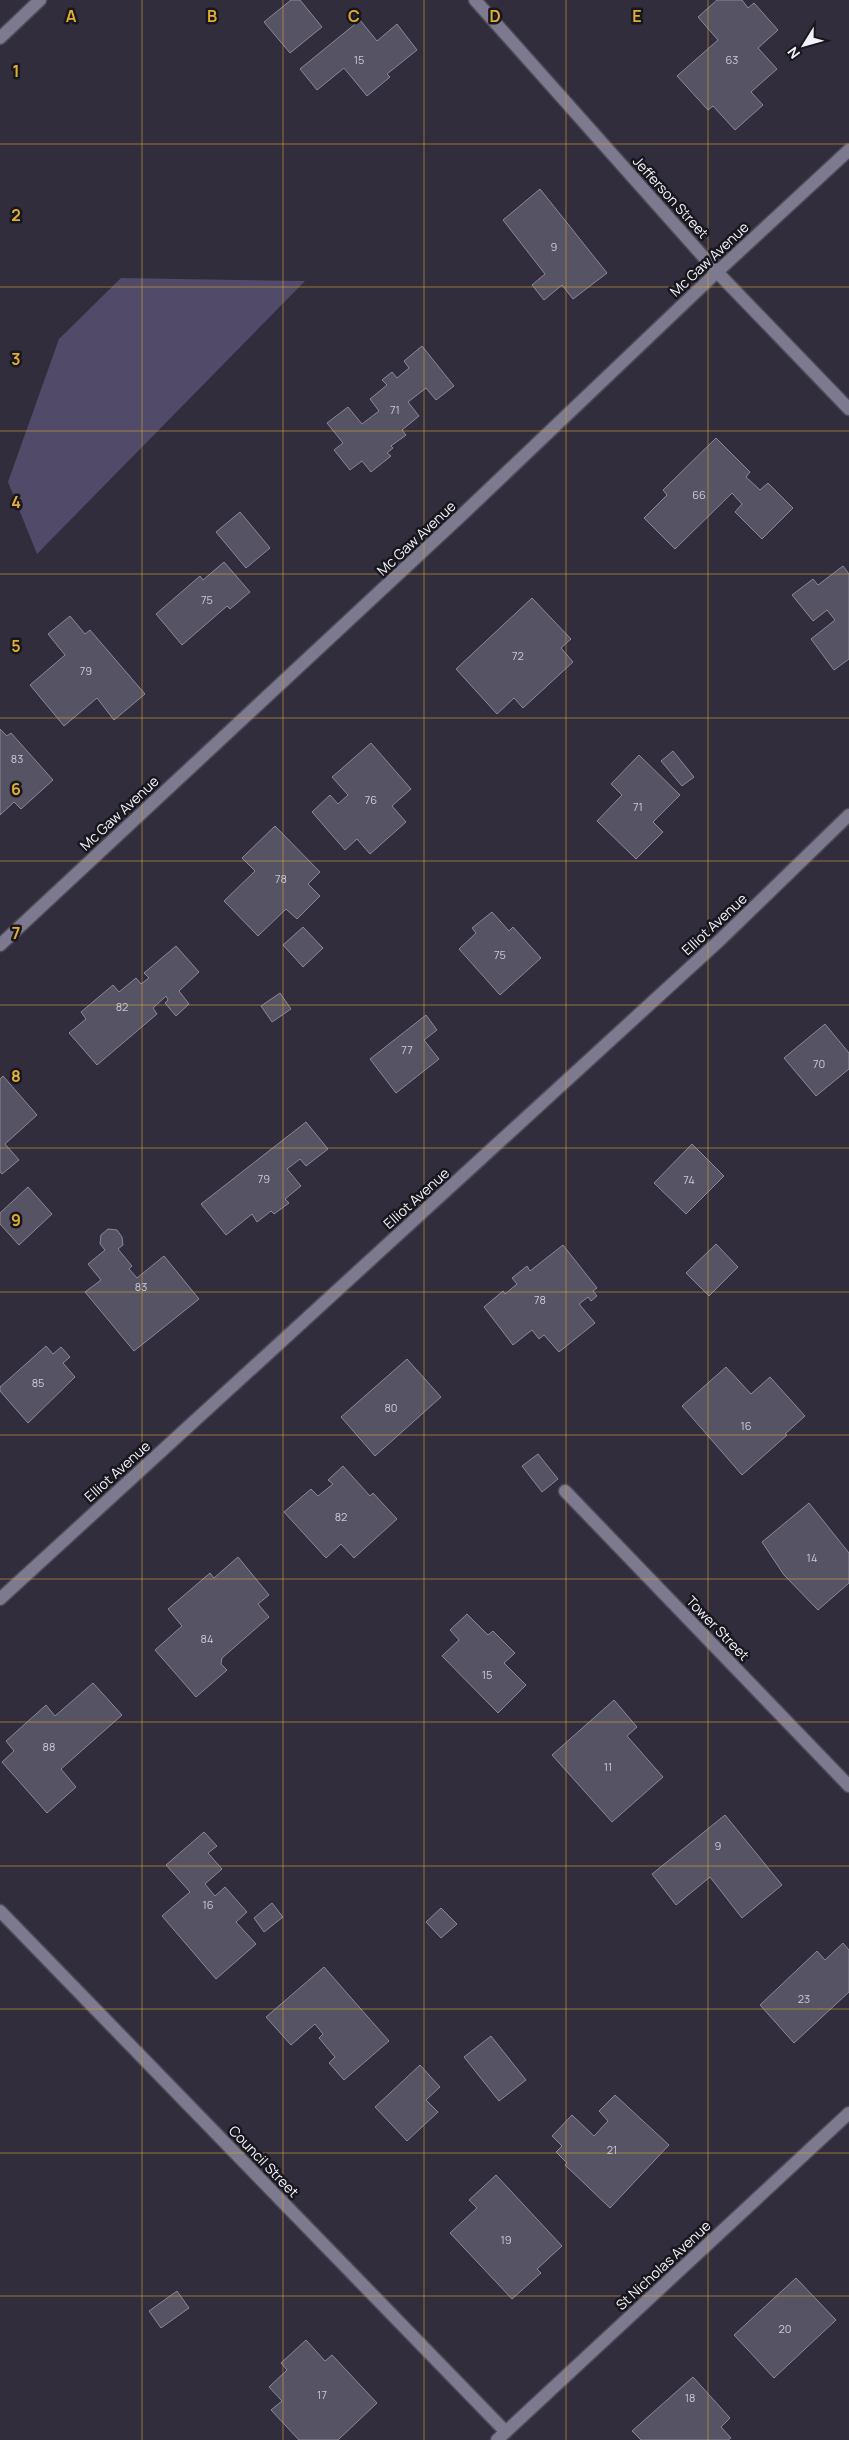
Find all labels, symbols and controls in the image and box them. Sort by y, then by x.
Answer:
text: A [66,5,77,27]
text: B [207,5,217,27]
text: C [348,5,360,27]
text: D [489,5,501,27]
text: E [632,5,642,27]
north arrow [779,20,829,70]
text: N [783,43,804,63]
house number: 15 [354,52,364,67]
house number: 63 [726,52,738,67]
text: 1 [12,60,20,82]
street label: Jefferson Street [629,152,713,242]
text: 2 [11,204,21,226]
street label: Mc Gaw Avenue [666,218,752,300]
house number: 9 [551,239,558,254]
text: 3 [11,348,21,370]
house number: 71 [390,402,400,417]
house number: 66 [692,487,706,502]
text: 4 [11,491,21,513]
street label: Mc Gaw Avenue [373,497,459,579]
house number: 75 [201,592,213,607]
text: 5 [11,635,21,657]
house number: 72 [512,648,524,663]
house number: 79 [80,663,92,678]
house number: 83 [11,751,23,766]
street label: Mc Gaw Avenue [76,772,162,854]
text: 6 [11,778,21,800]
house number: 76 [365,792,377,807]
house number: 71 [633,799,643,814]
house number: 78 [275,871,287,886]
street label: Elliot Avenue [677,889,751,959]
text: 7 [12,922,20,944]
house number: 75 [494,947,506,962]
house number: 82 [116,999,128,1014]
house number: 77 [401,1042,413,1057]
house number: 70 [813,1056,825,1071]
text: 8 [11,1065,21,1087]
street label: Elliot Avenue [379,1163,453,1233]
house number: 79 [258,1171,270,1186]
house number: 74 [683,1172,695,1187]
text: 9 [11,1209,21,1231]
house number: 83 [135,1279,147,1294]
house number: 78 [534,1292,546,1307]
house number: 85 [32,1375,44,1390]
house number: 80 [384,1400,398,1415]
house number: 16 [740,1418,752,1433]
street label: Elliot Avenue [80,1436,154,1506]
house number: 82 [335,1509,347,1524]
house number: 14 [807,1550,817,1565]
street label: Tower Street [682,1592,754,1665]
house number: 84 [201,1631,213,1646]
house number: 15 [482,1667,492,1682]
house number: 88 [43,1739,55,1754]
house number: 11 [604,1759,612,1774]
house number: 9 [715,1838,722,1853]
house number: 16 [202,1897,214,1912]
house number: 23 [798,1991,810,2006]
street label: Council Street [225,2121,303,2201]
house number: 21 [607,2142,617,2157]
street label: St Nicholas Avenue [611,2216,715,2314]
house number: 19 [500,2232,512,2247]
house number: 20 [779,2321,791,2336]
house number: 17 [317,2387,327,2402]
house number: 18 [685,2390,695,2405]

